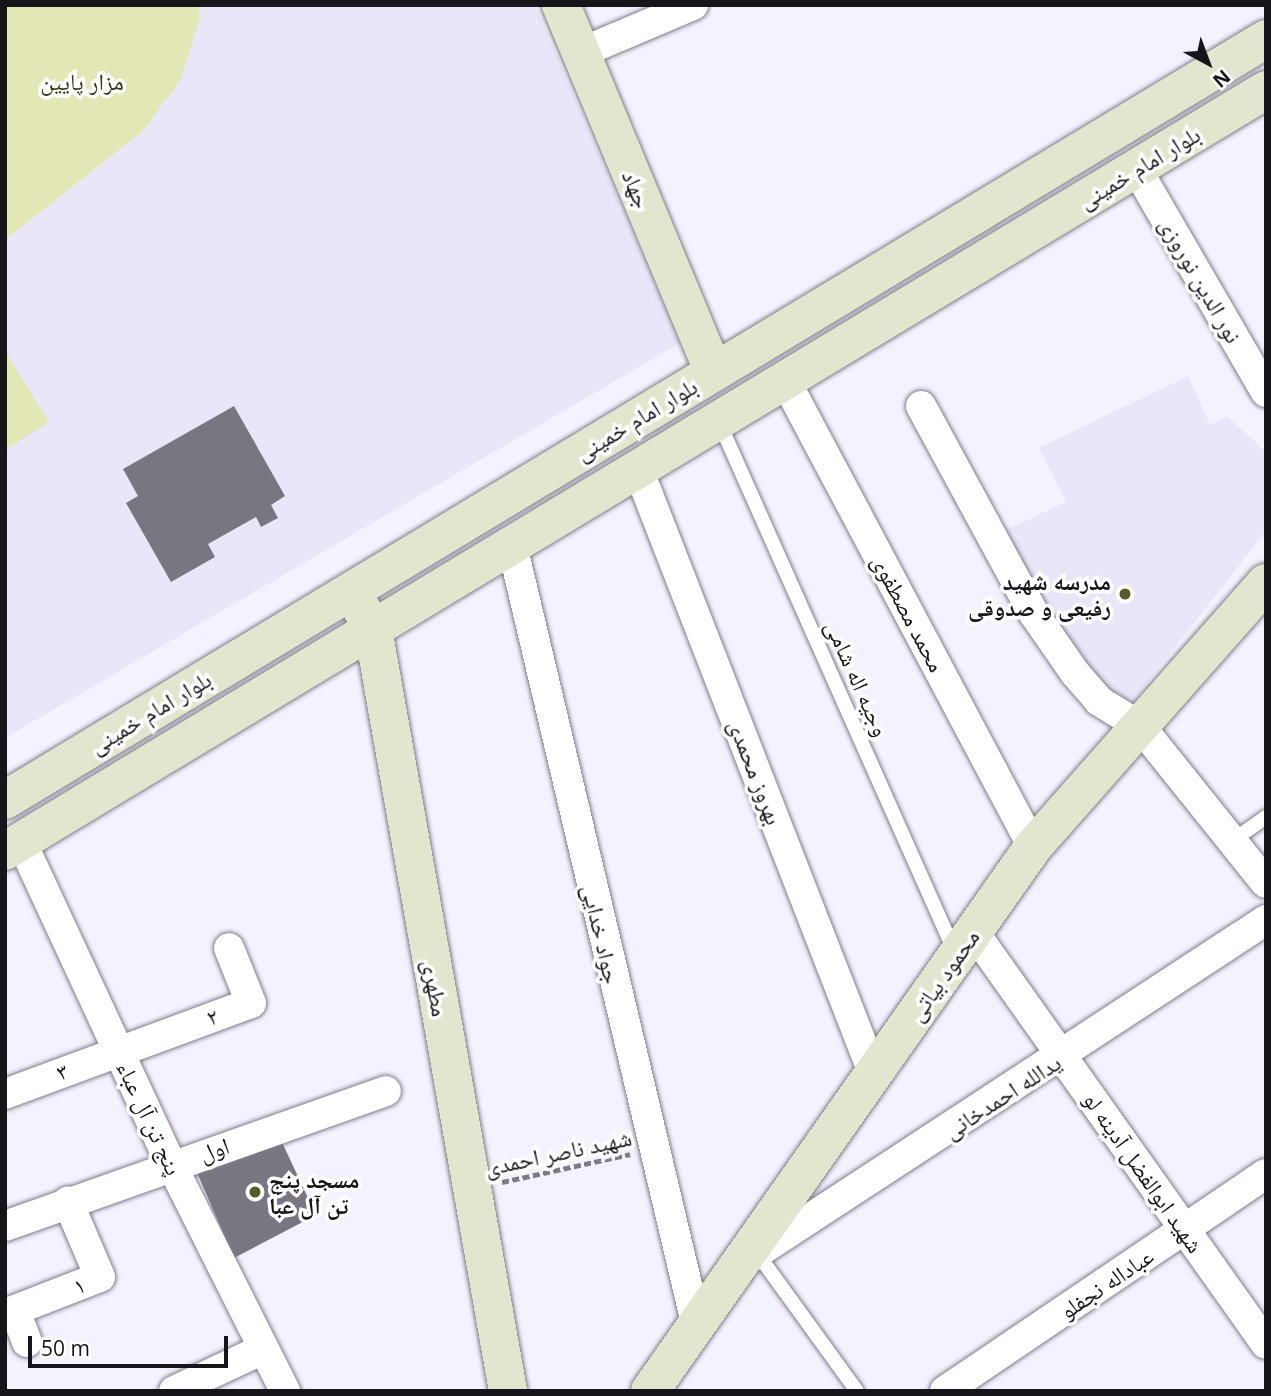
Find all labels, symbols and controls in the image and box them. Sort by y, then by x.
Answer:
north arrow [1173,28,1243,98]
text: N [1207,64,1236,94]
park label: مزار پایین [40,67,124,95]
street label: بلوار امام خمینی [1073,120,1205,214]
street label: جهاد [617,166,657,212]
street label: نور الدین نوروزی [1154,212,1248,348]
street label: بلوار امام خمینی [570,372,702,466]
street label: محمد مصطفوی [867,550,951,676]
place label: مدرسه شهید رفیعی و صدوقی [968,567,1111,621]
marker: مدرسه شهید رفیعی و صدوقی [1117,586,1133,602]
street label: وجیه اله شامی [820,616,896,740]
street label: بلوار امام خمینی [84,665,216,759]
street label: بهروز محمدی [723,716,789,828]
street label: جواد خدایی [577,882,627,986]
street label: محمود بیاتی [901,924,985,1026]
street label: مطهری [417,957,455,1019]
street label: ۲ [203,1001,221,1031]
street label: یدالله احمدخانی [938,1048,1066,1144]
street label: ۳ [52,1056,72,1086]
street label: پنج تن آل عباء [112,1057,188,1179]
street label: شهید ابوالفضل آدینه لو [1078,1086,1210,1258]
street label: شهید ناصر احمدی [482,1123,634,1181]
street label: اول [195,1131,233,1167]
place label: مسجد پنج تن آل عبا [269,1165,359,1219]
marker: مسجد پنج تن آل عبا [247,1184,263,1200]
street label: عباداله نجفلو [1054,1242,1158,1324]
street label: ۱ [69,1270,89,1300]
scale bar [32,1322,231,1366]
text: 50 m [41,1334,90,1362]

